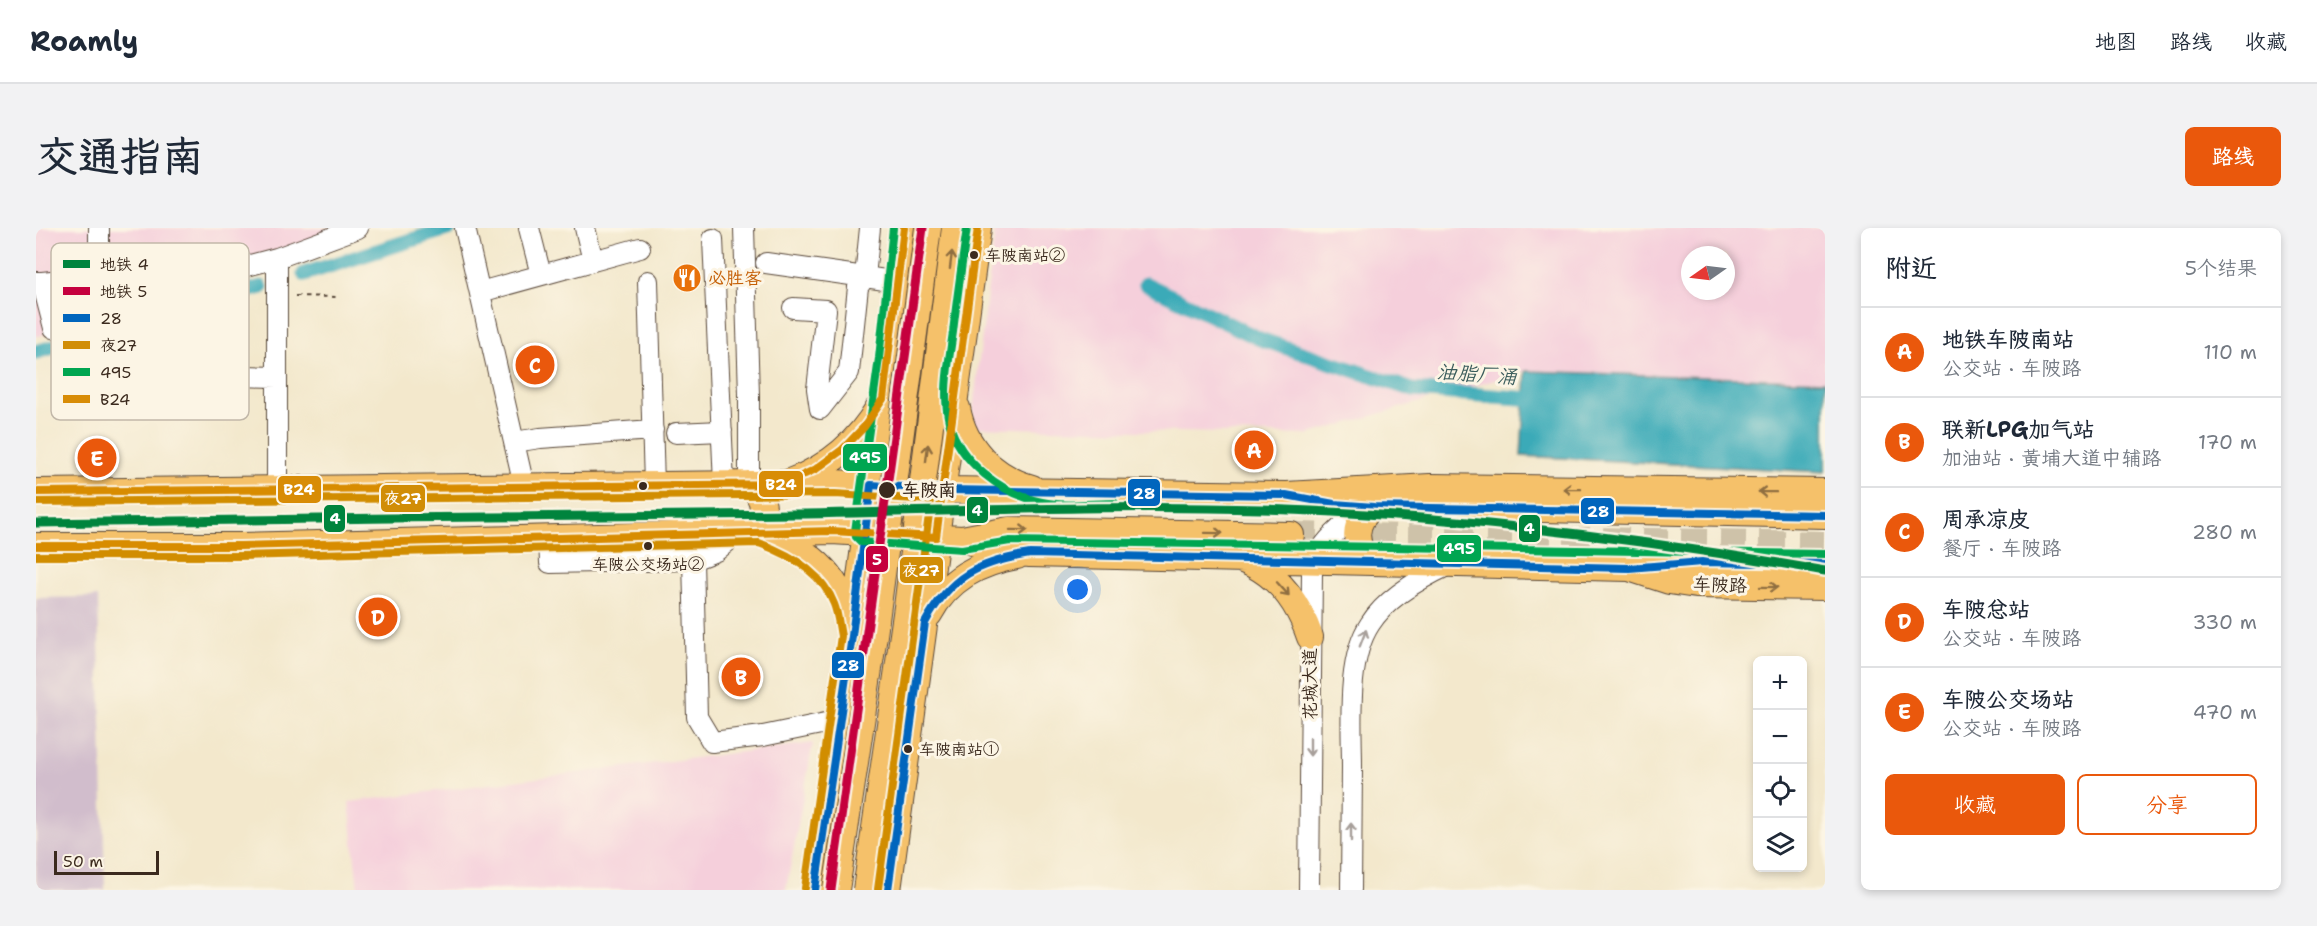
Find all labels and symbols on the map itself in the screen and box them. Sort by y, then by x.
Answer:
legend [51,243,249,420]
place label: 车陂南站② [985,245,1065,266]
north arrow [1681,246,1735,300]
marker: 车陂南站② [968,249,980,261]
one-way arrow [946,251,957,270]
text: 地铁 4 [100,254,149,275]
restaurant icon: 必胜客 [671,262,703,294]
place label: 必胜客 [708,266,762,290]
text: 地铁 5 [100,281,147,302]
text: 28 [100,308,122,329]
text: 夜27 [100,335,137,356]
pin: C [516,342,554,388]
water label: 油脂厂涌 [1436,358,1519,390]
text: 495 [100,362,131,383]
text: B24 [100,389,130,410]
pin: A [1234,428,1274,472]
pin: E [78,436,116,480]
line badge: 495 [842,443,888,472]
one-way arrow [922,444,933,464]
text: 495 [849,447,881,468]
line badge: B24 [758,470,804,498]
text: B24 [765,474,797,495]
line badge: B24 [277,475,322,504]
place label: 车陂南 [902,478,956,502]
line badge: 28 [1127,478,1161,507]
text: B24 [283,479,315,500]
unlabelled marker [637,480,649,492]
marker: 车陂南 [877,480,897,500]
text: 28 [1133,483,1155,504]
one-way arrow [1562,483,1582,495]
line badge: 夜27 [380,484,426,513]
one-way arrow [1757,486,1777,497]
text: 夜27 [384,488,422,509]
line badge: 4 [966,496,989,524]
line badge: 28 [1580,497,1615,525]
text: 4 [971,500,983,521]
text: 28 [1587,501,1609,522]
line badge: 4 [323,504,346,533]
text: 4 [329,508,341,529]
line badge: 4 [1518,514,1541,543]
text: 4 [1523,518,1535,539]
one-way arrow [1009,524,1029,536]
one-way arrow [1204,528,1224,539]
line badge: 495 [1436,534,1482,563]
text: 495 [1443,538,1475,559]
marker: 车陂公交场站② [642,540,654,552]
line badge: 5 [865,545,889,573]
text: 5 [872,549,882,570]
place label: 车陂公交场站② [592,554,704,575]
line badge: 夜27 [899,556,944,584]
text: 夜27 [902,560,940,581]
street label: 车陂路 [1693,572,1747,598]
your location [1063,575,1092,604]
one-way arrow [1276,581,1290,596]
one-way arrow [1758,581,1778,592]
pin: D [358,594,398,640]
one-way arrow [1359,629,1370,648]
street label: 花城大道 [1298,648,1322,720]
line badge: 28 [831,651,865,679]
pin: B [722,654,760,700]
text: 28 [837,655,859,676]
one-way arrow [1304,737,1316,757]
place label: 车陂南站① [919,739,999,760]
marker: 车陂南站① [902,743,914,755]
one-way arrow [1346,822,1357,842]
scale bar [54,848,159,876]

